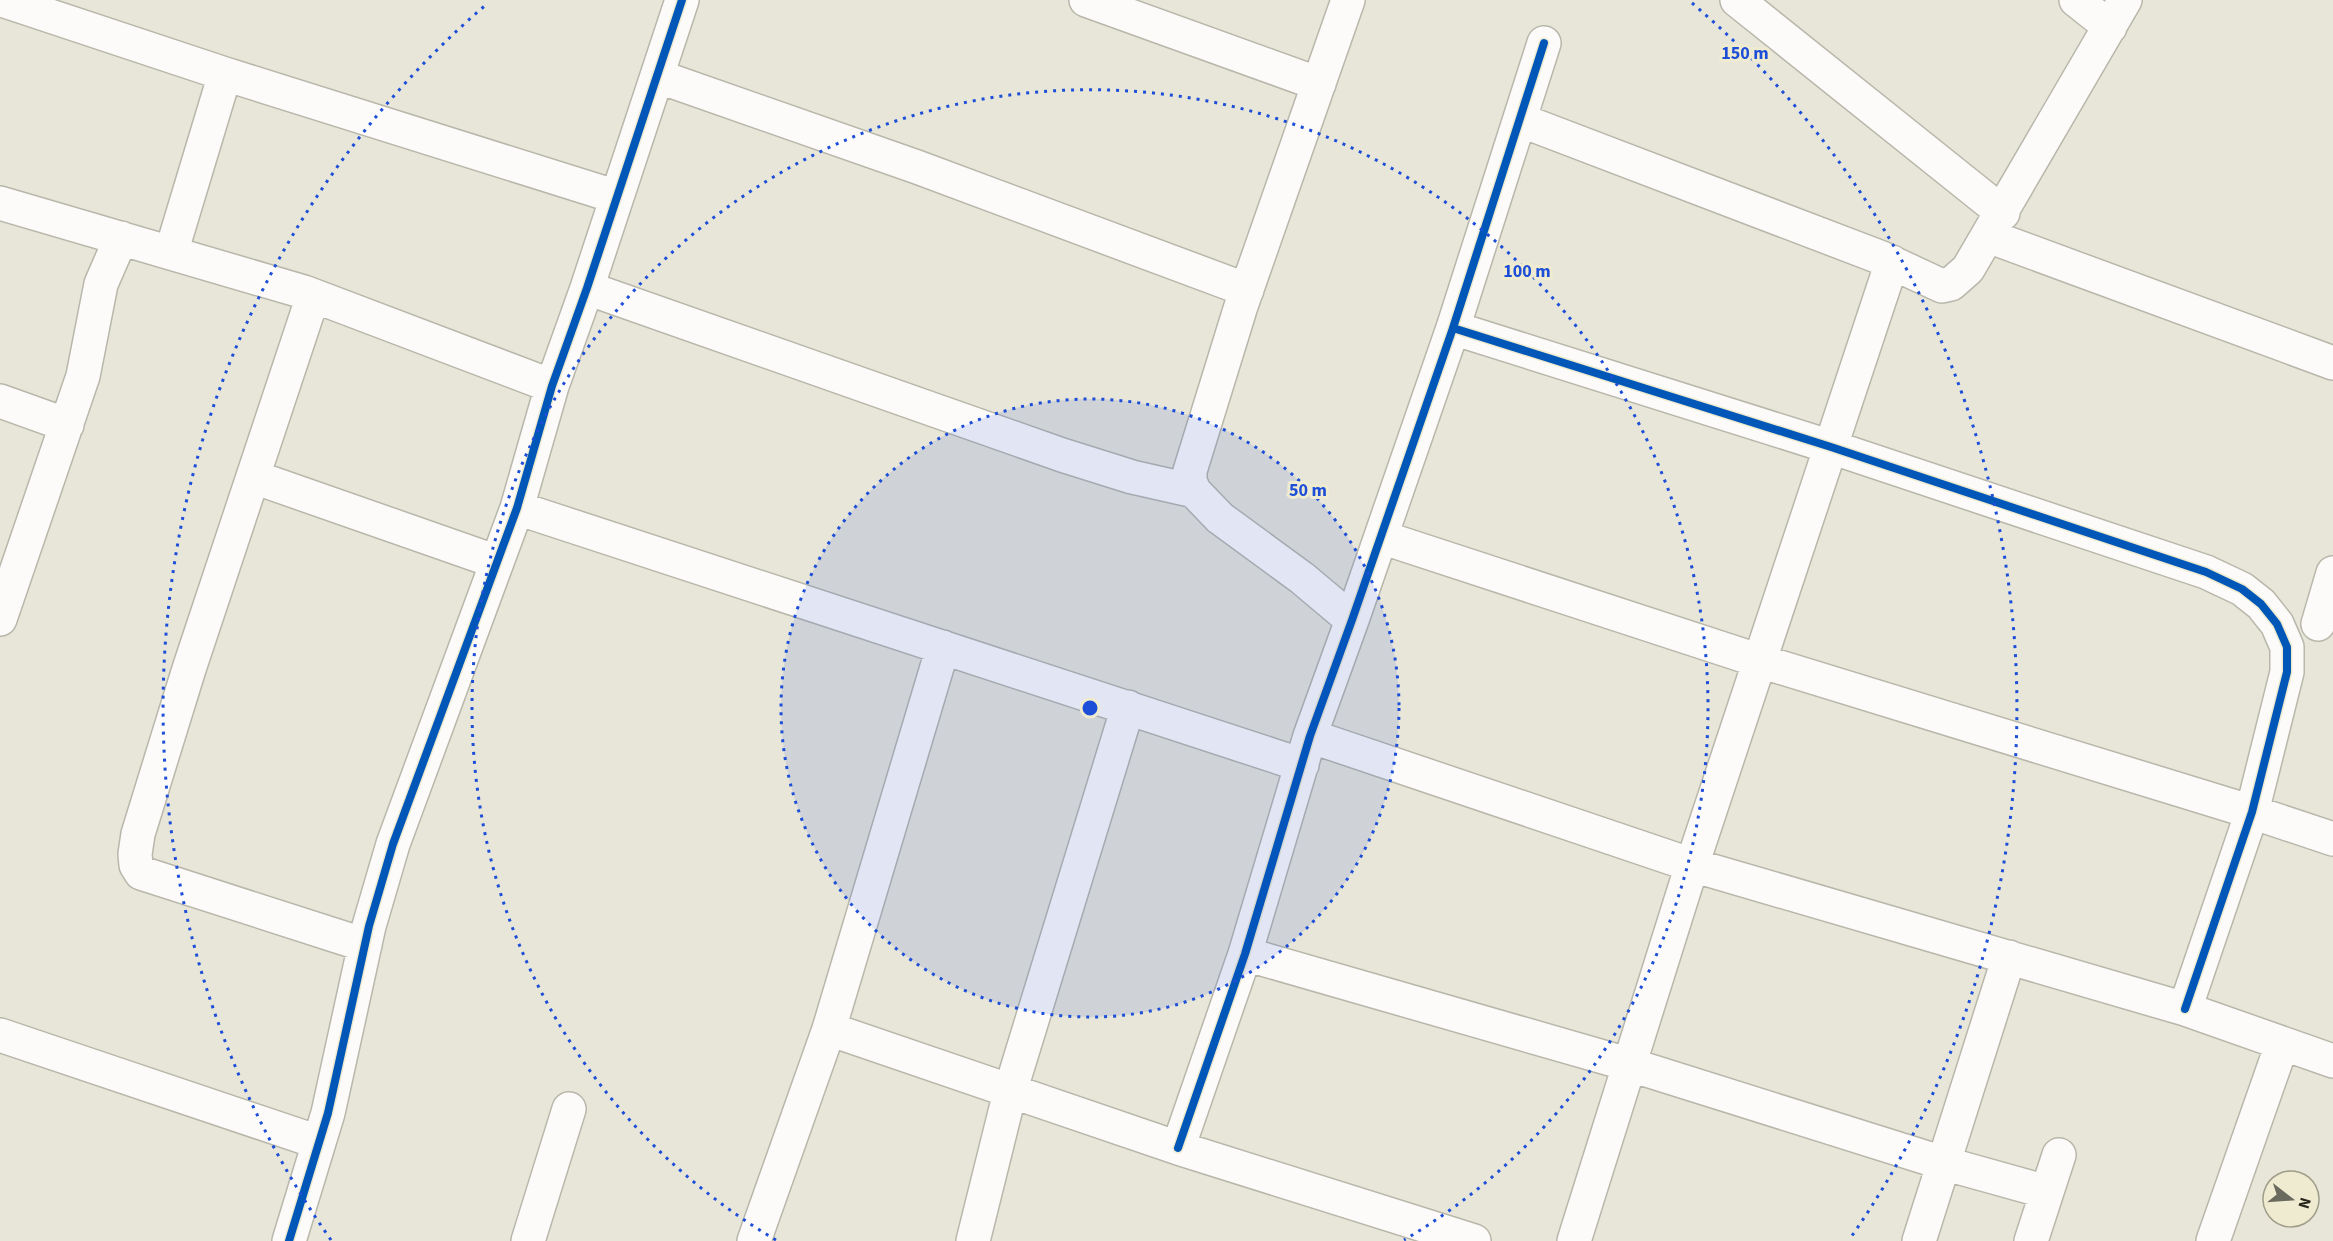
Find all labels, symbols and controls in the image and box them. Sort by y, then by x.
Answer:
text: 150 m [1721,41,1769,66]
text: 100 m [1503,259,1551,284]
text: 50 m [1289,478,1327,503]
centre of rings [1080,698,1100,718]
north arrow [2261,1169,2321,1229]
text: N [2292,1195,2316,1211]

